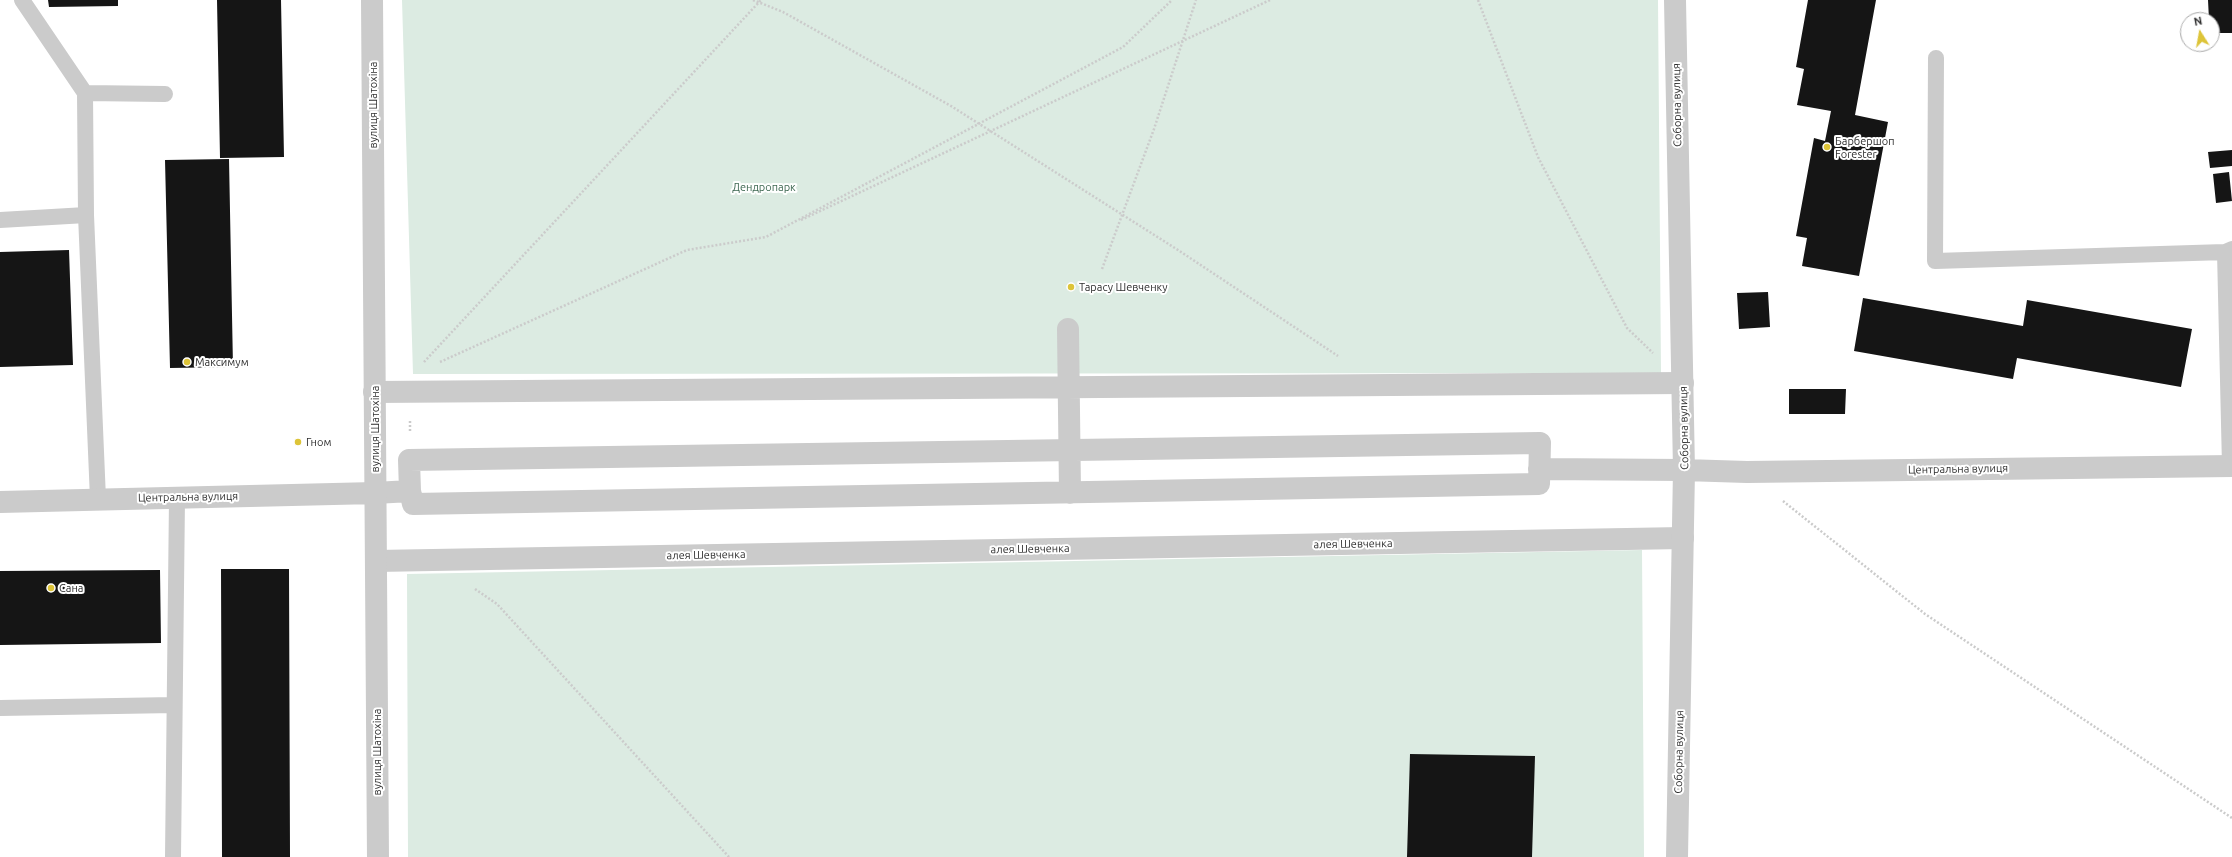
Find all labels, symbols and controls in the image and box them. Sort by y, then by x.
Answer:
north arrow [2180,12,2220,52]
text: N [2193,15,2203,28]
street label: вулиця Шатохіна [366,62,380,148]
street label: Соборна вулиця [1670,63,1684,147]
place label: Барбершоп Forester [1835,134,1894,160]
marker: Барбершоп Forester [1822,142,1832,152]
park label: Дендропарк [732,180,796,194]
place label: Тарасу Шевченку [1079,280,1168,294]
marker: Тарасу Шевченку [1066,282,1076,292]
place label: Максимум [195,355,249,369]
marker: Максимум [182,357,192,367]
street label: вулиця Шатохіна [368,386,382,472]
street label: Соборна вулиця [1677,386,1691,470]
place label: Гном [306,435,331,449]
marker: Гном [293,437,303,447]
street label: Центральна вулиця [1908,462,2008,476]
street label: Центральна вулиця [138,490,238,504]
street label: алея Шевченка [1313,537,1393,551]
street label: алея Шевченка [990,542,1070,556]
street label: алея Шевченка [666,548,746,562]
place label: Сана [59,581,83,595]
marker: Сана [46,583,56,593]
street label: вулиця Шатохіна [370,709,384,795]
street label: Соборна вулиця [1672,710,1686,794]

